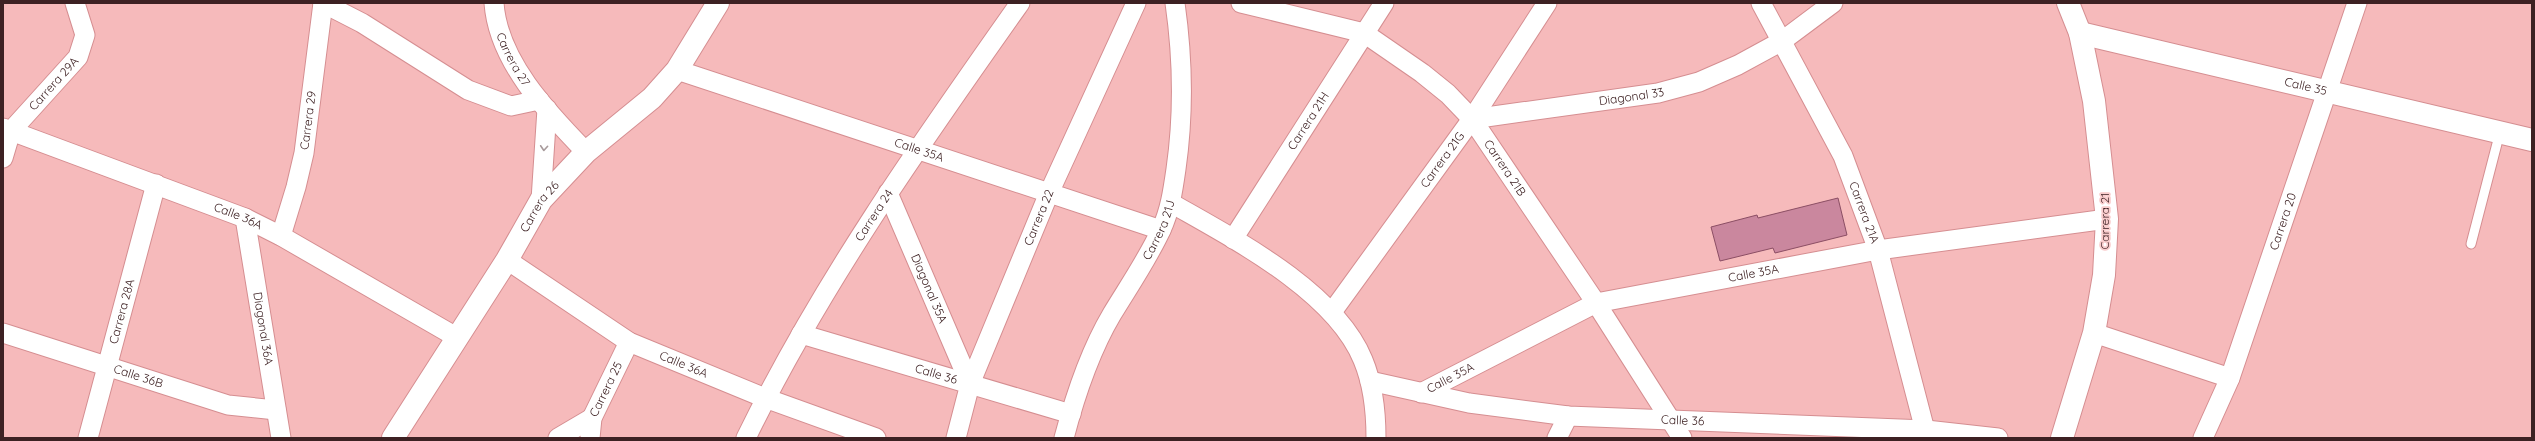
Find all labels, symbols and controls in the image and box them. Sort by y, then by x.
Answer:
street label: Carrera 27 [493,30,534,89]
street label: Carrera 29A [25,53,82,113]
street label: Calle 35 [2283,74,2329,98]
street label: Diagonal 33 [1598,84,1666,108]
street label: Carrera 21H [1284,89,1332,153]
street label: Carrera 29 [296,90,319,151]
street label: Carrera 21G [1417,129,1467,190]
street label: Calle 35A [893,134,946,165]
street label: Carrera 21B [1481,136,1530,199]
one-way arrow [540,145,549,151]
street label: Carrera 26 [516,177,562,235]
street label: Carrera 21A [1846,179,1883,246]
street label: Carrera 24 [851,186,896,244]
street label: Carrera 22 [1020,187,1057,248]
street label: Carrera 20 [2266,191,2299,252]
street label: Carrera 21 [2097,193,2112,249]
street label: Carrera 21J [1139,198,1178,262]
street label: Calle 36A [212,199,265,233]
street label: Diagonal 35A [908,251,951,325]
street label: Calle 35A [1727,261,1780,285]
street label: Carrera 28A [106,277,137,346]
street label: Diagonal 36A [250,291,277,366]
street label: Calle 36A [657,347,710,381]
street label: Carrera 25 [586,359,625,419]
street label: Calle 35A [1424,359,1477,396]
street label: Calle 36 [913,360,960,387]
street label: Calle 36B [112,361,165,391]
street label: Calle 36 [1661,412,1705,428]

